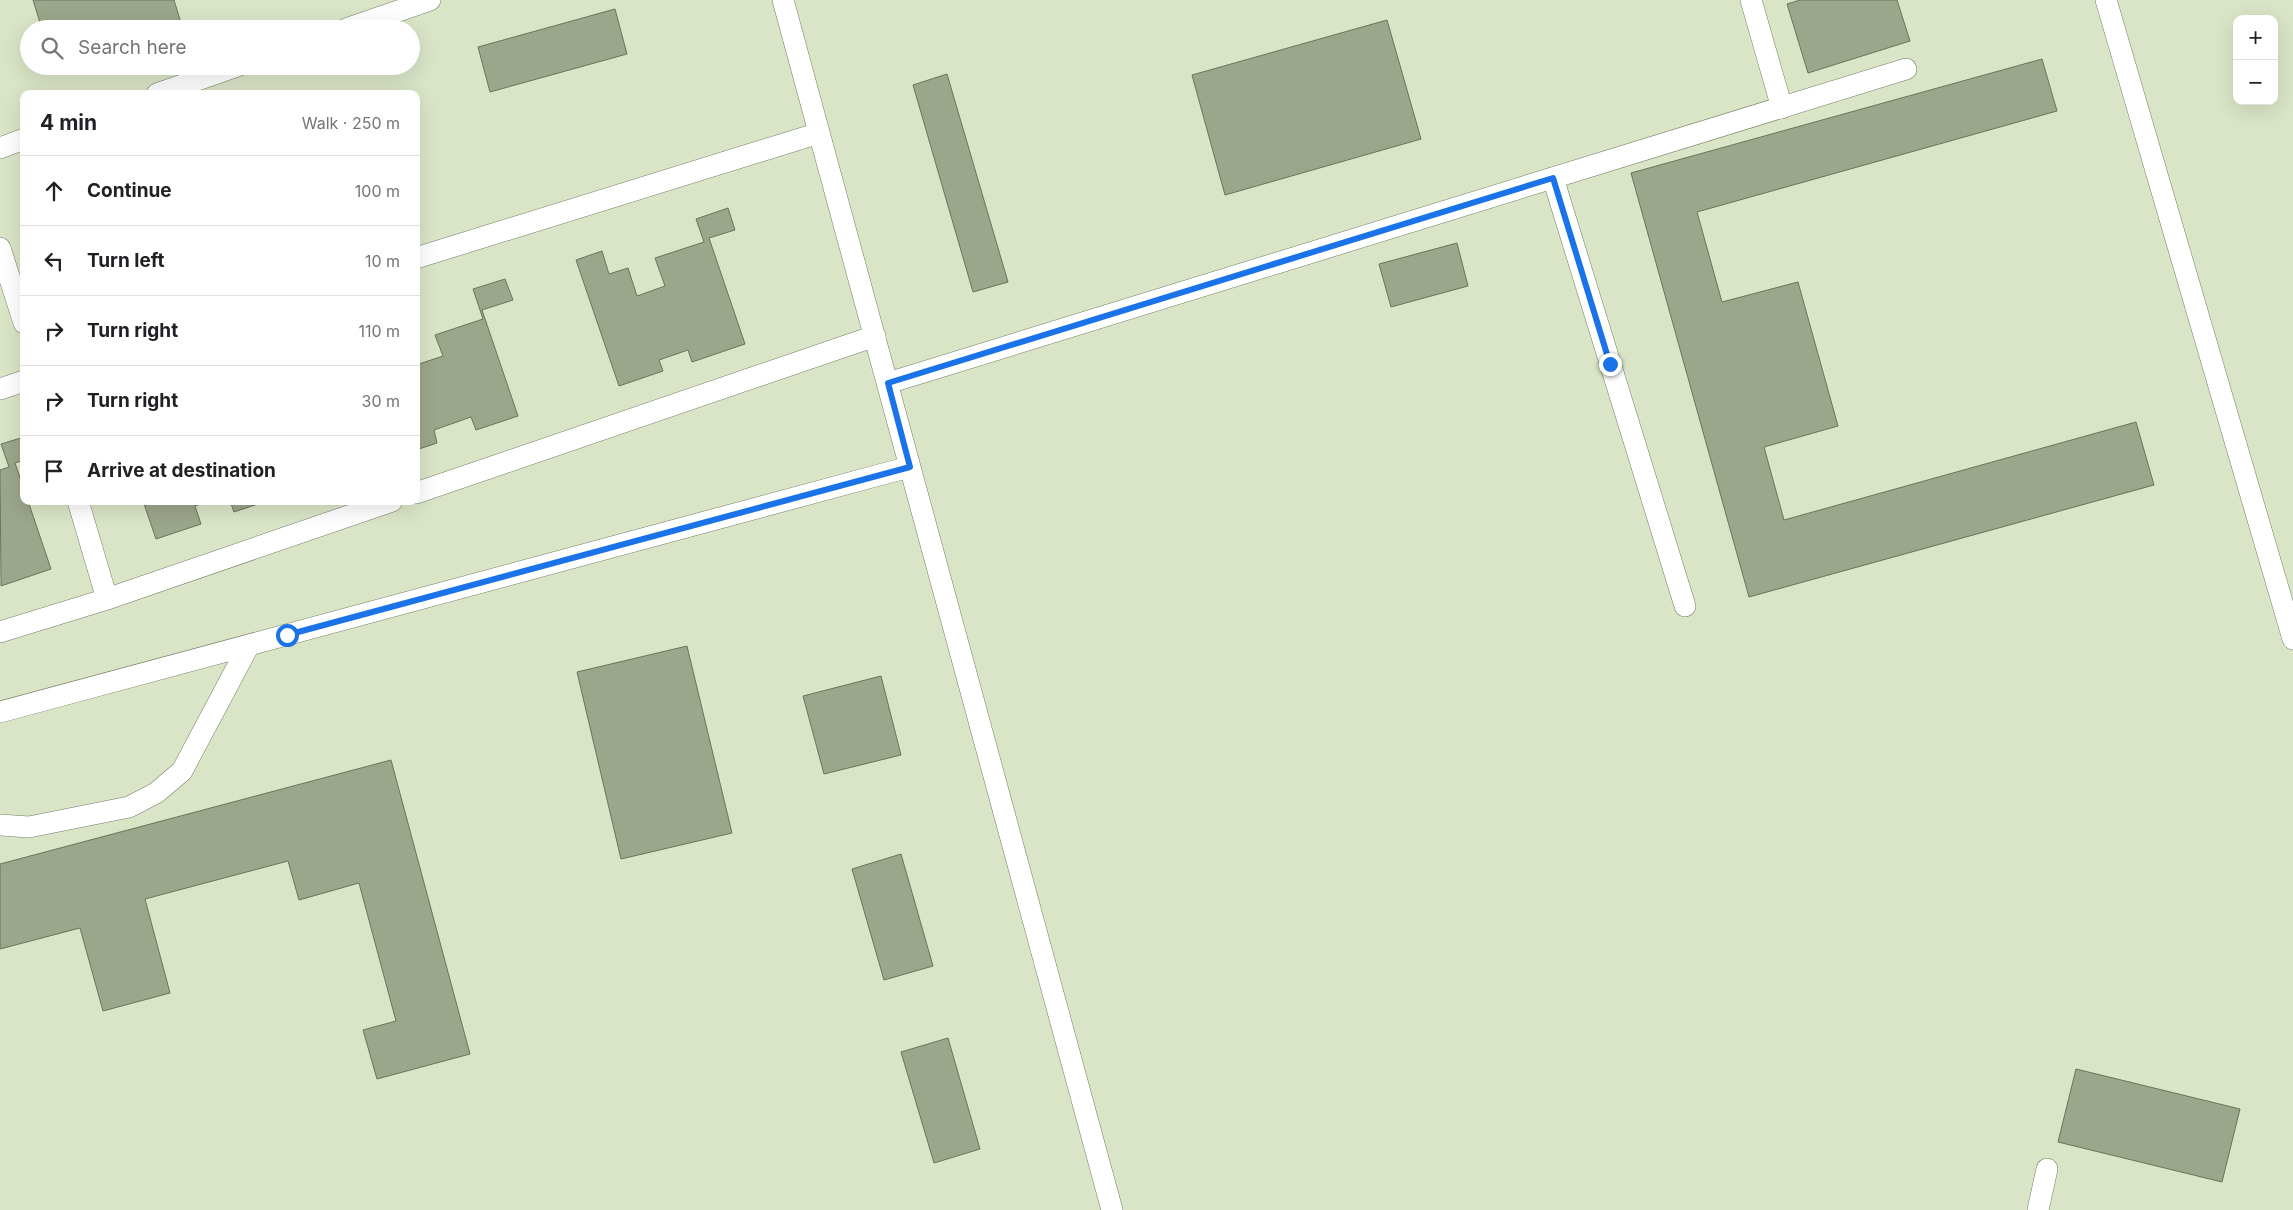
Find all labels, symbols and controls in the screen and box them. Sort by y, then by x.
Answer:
map controls [2233,15,2278,105]
button: + [2233,15,2278,60]
search box [20,20,420,75]
icon: search [38,34,66,62]
text: Search here [78,36,187,59]
button: − [2233,60,2278,105]
text: 4 min [40,110,97,135]
text: Walk · 250 m [302,113,400,133]
icon: ahead [40,177,68,205]
text: Continue [87,179,172,202]
text: 100 m [355,181,400,201]
icon: left [40,247,68,275]
text: Turn left [87,249,165,272]
text: 10 m [365,251,400,271]
icon: right [40,317,68,345]
text: Turn right [87,319,178,342]
text: 110 m [358,321,400,341]
route end [1599,353,1622,376]
icon: right [40,387,68,415]
text: Turn right [87,389,178,412]
text: 30 m [362,391,400,411]
icon: arrive [40,457,68,485]
text: Arrive at destination [87,459,276,482]
route start [276,624,299,647]

